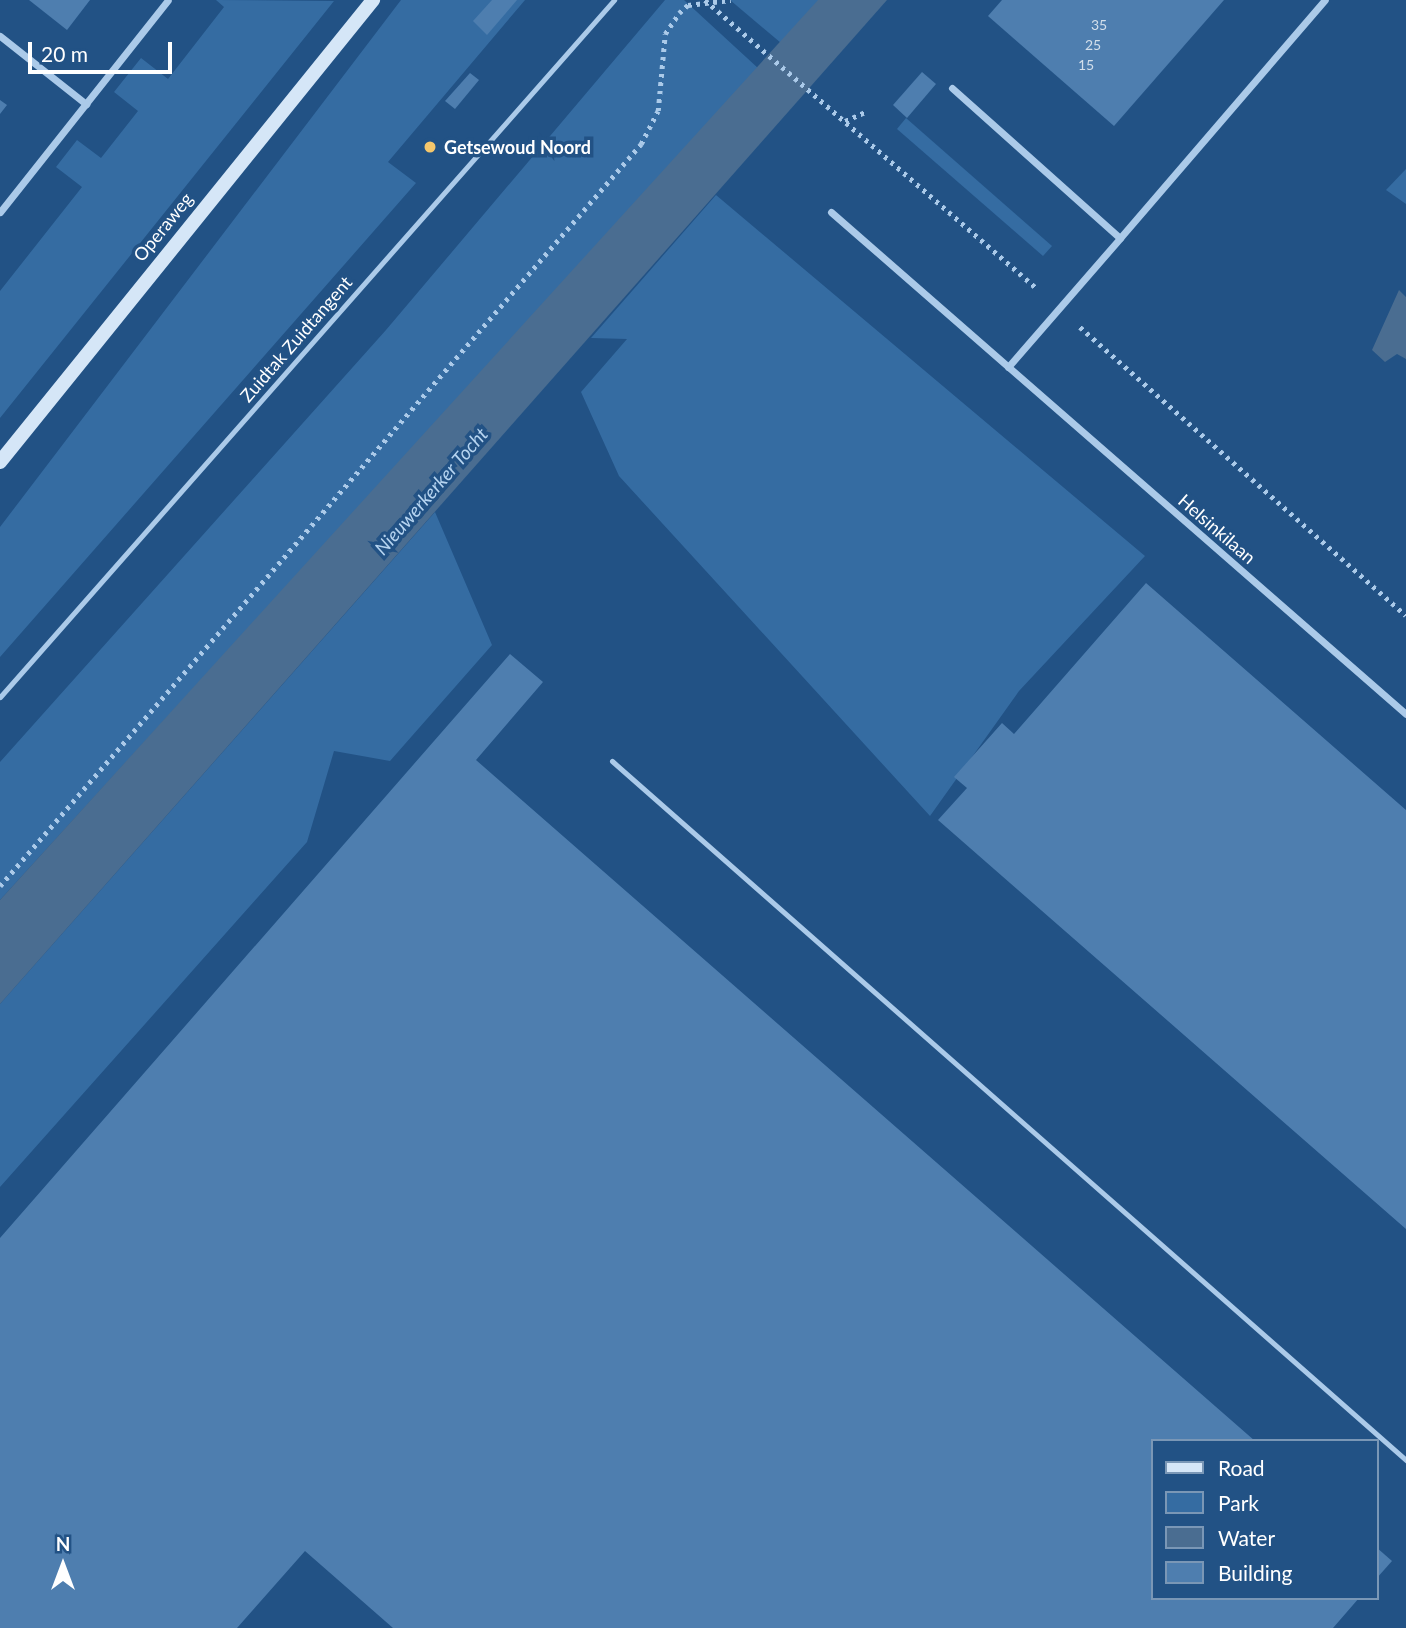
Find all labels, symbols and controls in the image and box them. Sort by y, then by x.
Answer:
house number: 35 [1091,17,1107,33]
scale bar [32,28,175,72]
house number: 25 [1085,37,1101,53]
text: 20 m [41,41,88,66]
house number: 15 [1078,57,1094,73]
place label: Getsewoud Noord [444,136,591,158]
marker: Getsewoud Noord [422,139,438,155]
street label: Operaweg [129,188,197,266]
street label: Zuidtak Zuidtangent [236,272,356,406]
water label: Nieuwerkerker Tocht [369,422,493,560]
street label: Helsinkilaan [1174,490,1260,568]
legend [1150,1439,1378,1600]
text: Road [1218,1455,1265,1480]
text: Park [1218,1490,1259,1515]
text: Water [1218,1525,1275,1550]
north arrow [28,1530,98,1600]
text: N [56,1532,70,1555]
text: Building [1218,1560,1293,1585]

